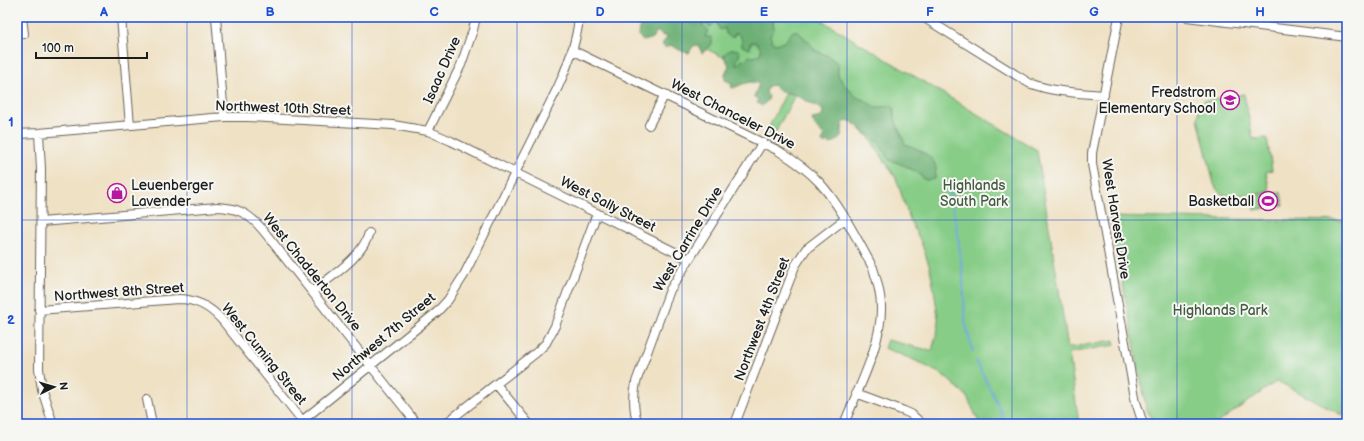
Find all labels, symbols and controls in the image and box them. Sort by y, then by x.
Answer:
text: A [99,4,108,20]
text: B [265,4,275,20]
text: C [429,4,439,20]
text: D [595,4,605,20]
text: E [760,4,769,20]
text: F [926,4,934,20]
text: G [1089,4,1099,20]
text: H [1255,4,1265,20]
scale bar [36,34,147,60]
street label: Isaac Drive [420,34,464,106]
text: 100 m [42,41,74,56]
street label: West Chanceler Drive [668,75,798,153]
place label: Fredstrom Elementary School [1099,84,1216,117]
school or university icon: Fredstrom Elementary School [1219,89,1241,111]
street label: Northwest 10th Street [215,97,352,119]
text: 1 [8,114,14,130]
street label: West Harvest Drive [1098,158,1134,280]
street label: West Sally Street [557,173,659,236]
place label: Leuenberger Lavender [131,177,214,210]
park label: Highlands South Park [940,177,1008,210]
shop icon: Leuenberger Lavender [106,182,128,204]
street label: West Carrine Drive [650,183,726,295]
sports icon: Basketball [1257,190,1279,212]
place label: Basketball [1188,193,1254,210]
street label: West Chadderton Drive [259,210,365,334]
street label: Northwest 4th Street [731,254,794,383]
street label: Northwest 8th Street [53,279,185,305]
street label: Northwest 7th Street [329,289,439,385]
street label: West Cuming Street [218,300,311,409]
park label: Highlands Park [1173,302,1268,319]
text: 2 [7,312,15,328]
north arrow [34,367,74,407]
text: N [57,381,70,391]

